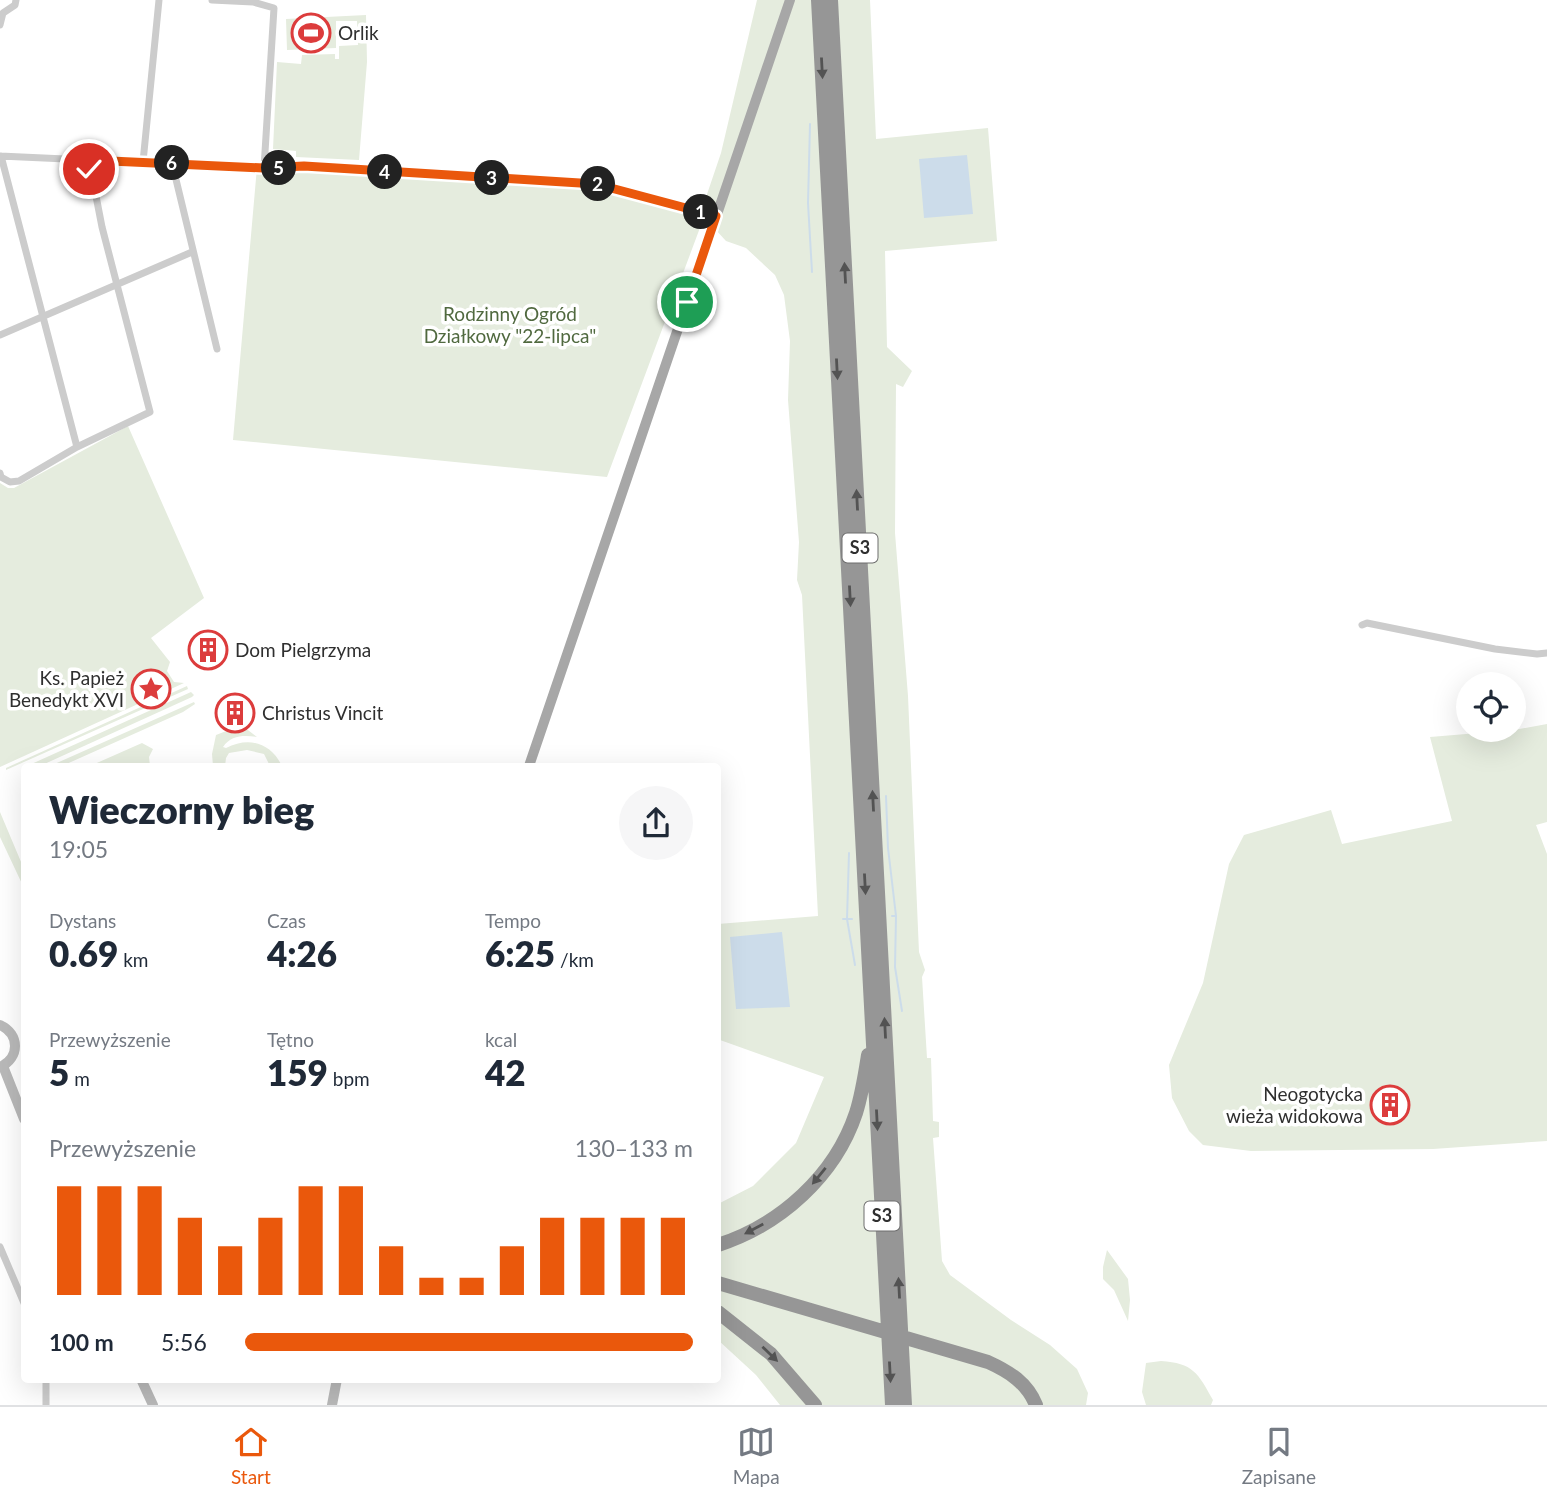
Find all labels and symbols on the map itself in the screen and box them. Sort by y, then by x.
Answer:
sports icon: Orlik [290,12,332,54]
place label: Orlik [338,21,379,44]
one-way arrow [817,57,828,79]
pin [59,139,119,199]
pin: 6 [154,146,190,180]
pin: 5 [262,150,296,186]
pin: 4 [368,154,402,190]
pin: 3 [475,160,510,196]
pin: 2 [580,166,616,202]
pin: 1 [684,194,718,230]
one-way arrow [840,262,851,284]
pin [657,272,717,332]
park label: Rodzinny Ogród Działkowy "22-lipca" [424,302,596,347]
one-way arrow [832,358,843,380]
one-way arrow [851,489,862,511]
road number: S3 [842,534,878,562]
one-way arrow [844,585,855,607]
building icon: Dom Pielgrzyma [187,629,229,671]
place label: Dom Pielgrzyma [235,638,371,661]
place label: Ks. Papież Benedykt XVI [9,666,124,711]
place icon: Ks. Papież Benedykt XVI [130,668,172,710]
building icon: Christus Vincit [214,692,256,734]
place label: Christus Vincit [262,701,383,724]
one-way arrow [867,790,878,812]
one-way arrow [859,873,870,895]
one-way arrow [880,1017,891,1039]
place label: Neogotycka wieża widokowa [1226,1082,1363,1127]
building icon: Neogotycka wieża widokowa [1369,1084,1411,1126]
one-way arrow [872,1109,883,1131]
one-way arrow [812,1166,827,1184]
road number: S3 [864,1202,900,1231]
one-way arrow [744,1224,764,1235]
one-way arrow [893,1277,904,1299]
one-way arrow [761,1346,778,1362]
one-way arrow [885,1361,896,1383]

